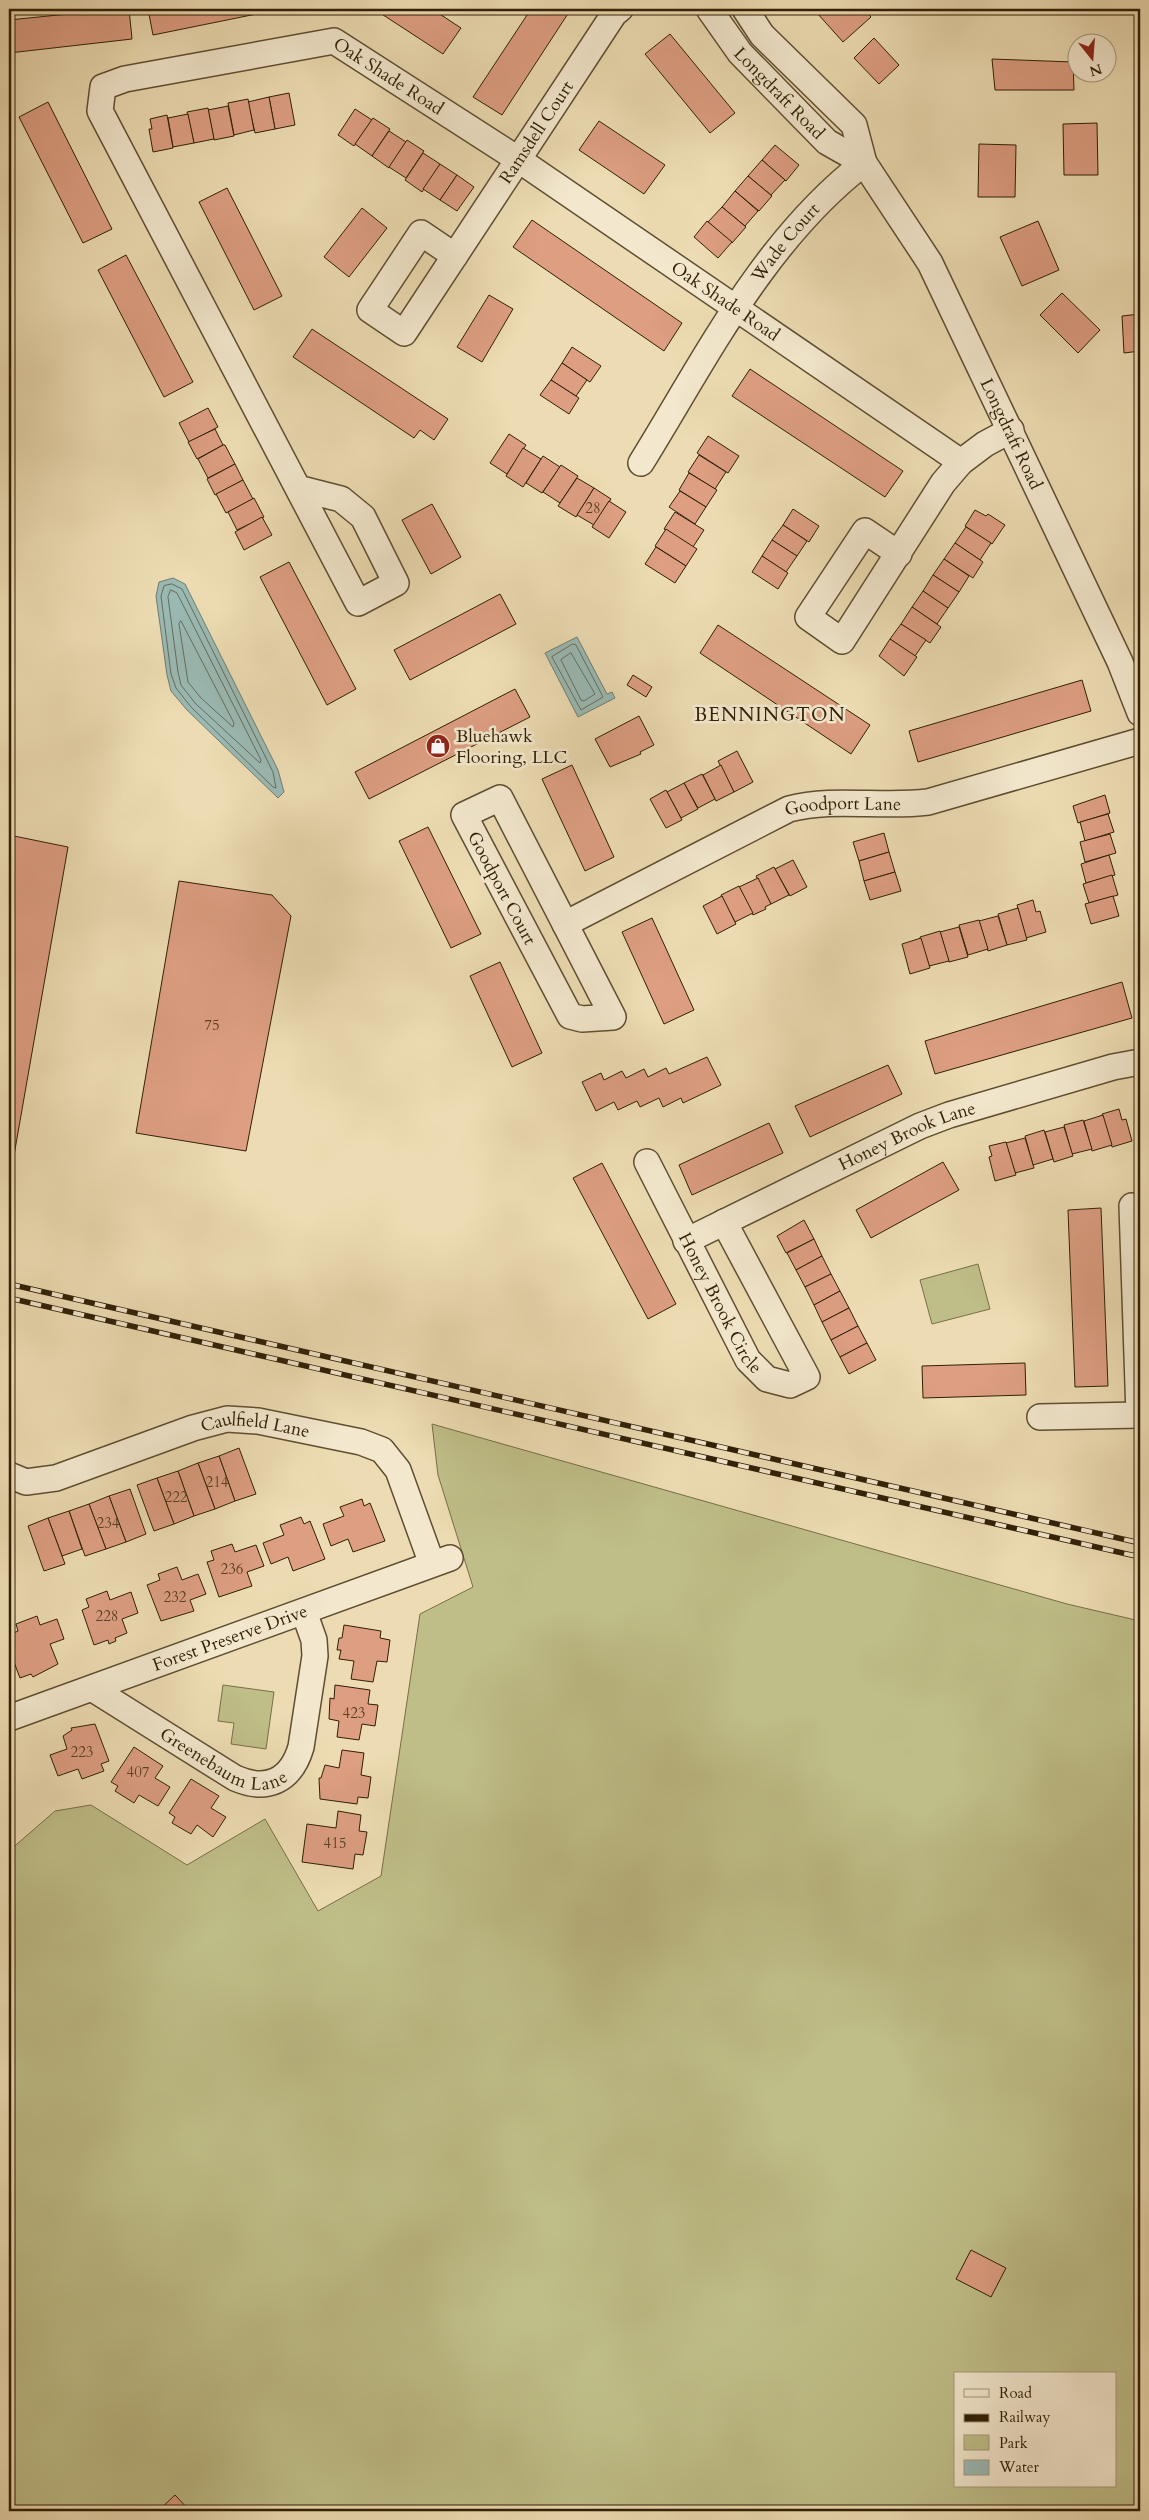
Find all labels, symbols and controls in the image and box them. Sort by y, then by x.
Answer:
street label: Oak Shade Road [328,32,449,122]
north arrow [1066,32,1116,82]
street label: Longdraft Road [728,42,830,146]
text: N [1087,59,1104,81]
street label: Ramsdell Court [494,76,580,189]
street label: Wade Court [745,197,826,288]
street label: Oak Shade Road [666,255,785,348]
street label: Longdraft Road [974,374,1048,494]
house number: 28 [585,498,601,518]
district label: BENNINGTON [694,702,846,728]
place label: Bluehawk Flooring, LLC [456,724,567,770]
shop icon: Bluehawk Flooring, LLC [425,733,451,759]
street label: Goodport Lane [782,791,901,823]
street label: Goodport Court [461,827,542,950]
house number: 75 [204,1015,220,1035]
street label: Honey Brook Lane [834,1096,979,1177]
street label: Honey Brook Circle [672,1228,767,1380]
street label: Caulfield Lane [198,1406,312,1444]
house number: 214 [205,1472,229,1492]
house number: 222 [164,1487,188,1507]
house number: 234 [96,1513,120,1533]
house number: 236 [220,1559,244,1579]
house number: 232 [163,1587,187,1607]
street label: Forest Preserve Drive [149,1599,311,1678]
house number: 228 [95,1606,119,1626]
house number: 423 [342,1703,366,1723]
street label: Greenebaum Lane [155,1722,293,1797]
house number: 223 [70,1742,94,1762]
house number: 407 [126,1762,150,1782]
house number: 415 [323,1833,347,1853]
legend [954,2372,1116,2488]
text: Road [999,2383,1032,2403]
text: Railway [999,2407,1050,2427]
text: Park [999,2433,1028,2453]
text: Water [998,2457,1040,2477]

